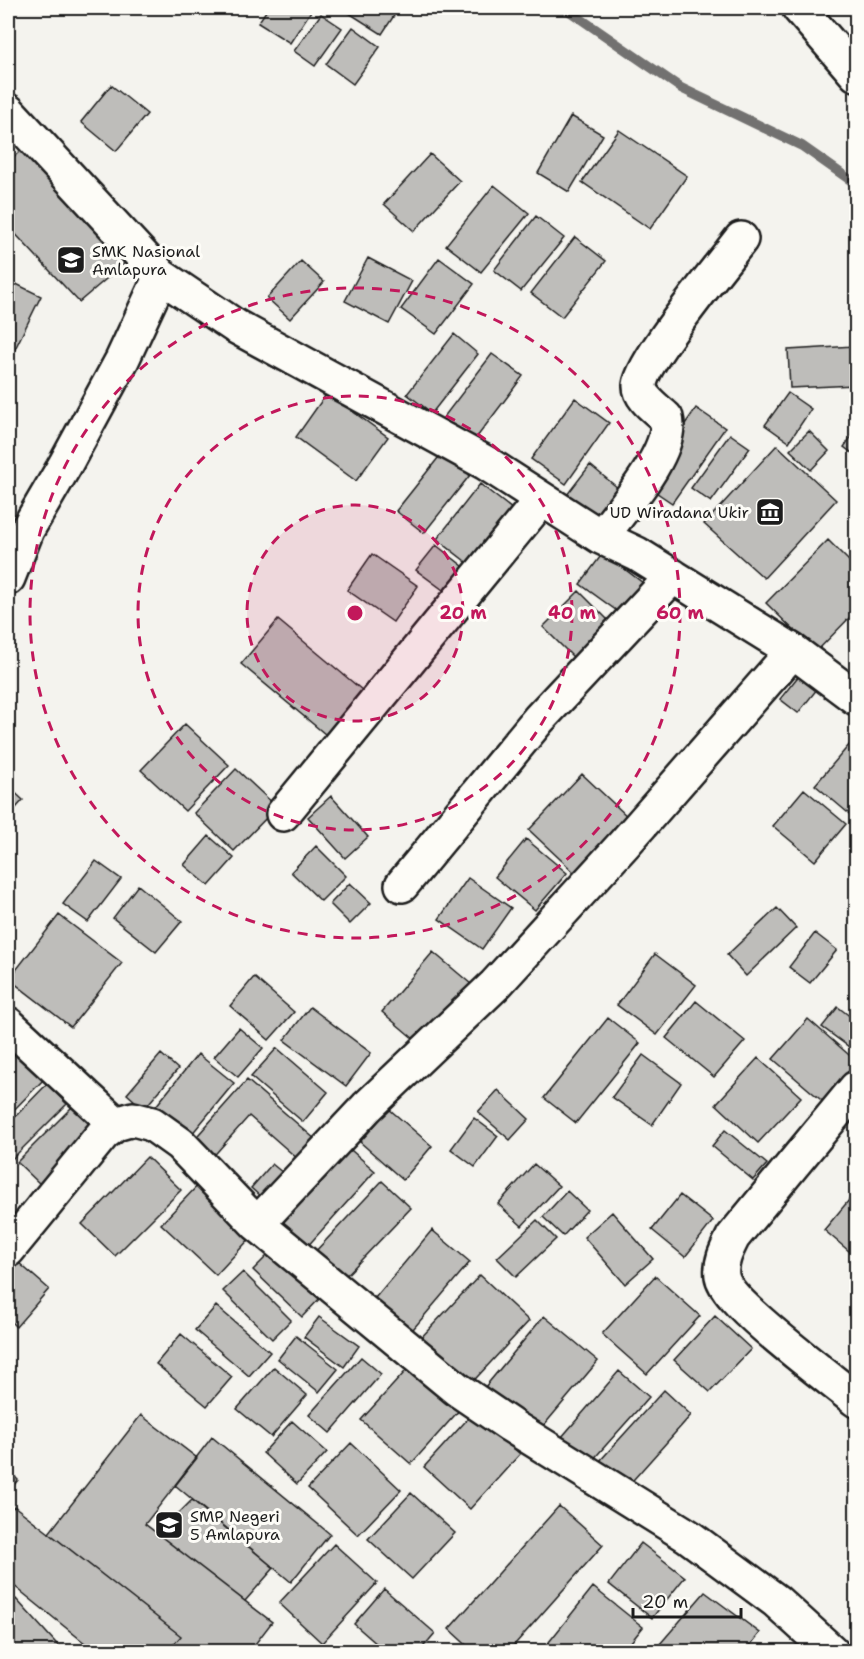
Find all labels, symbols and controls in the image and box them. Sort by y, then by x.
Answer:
place label: SMK Nasional Amlapura [92,241,200,280]
school or university icon: SMK Nasional Amlapura [55,244,87,276]
museum icon: UD Wiradana Ukir [754,496,786,528]
place label: UD Wiradana Ukir [610,502,749,523]
text: 20 m [439,601,487,625]
text: 40 m [548,601,596,625]
text: 60 m [656,601,704,625]
centre of rings [345,603,365,623]
place label: SMP Negeri 5 Amlapura [190,1506,280,1545]
school or university icon: SMP Negeri 5 Amlapura [153,1509,185,1541]
scale bar [633,1581,741,1619]
text: 20 m [642,1590,688,1614]

